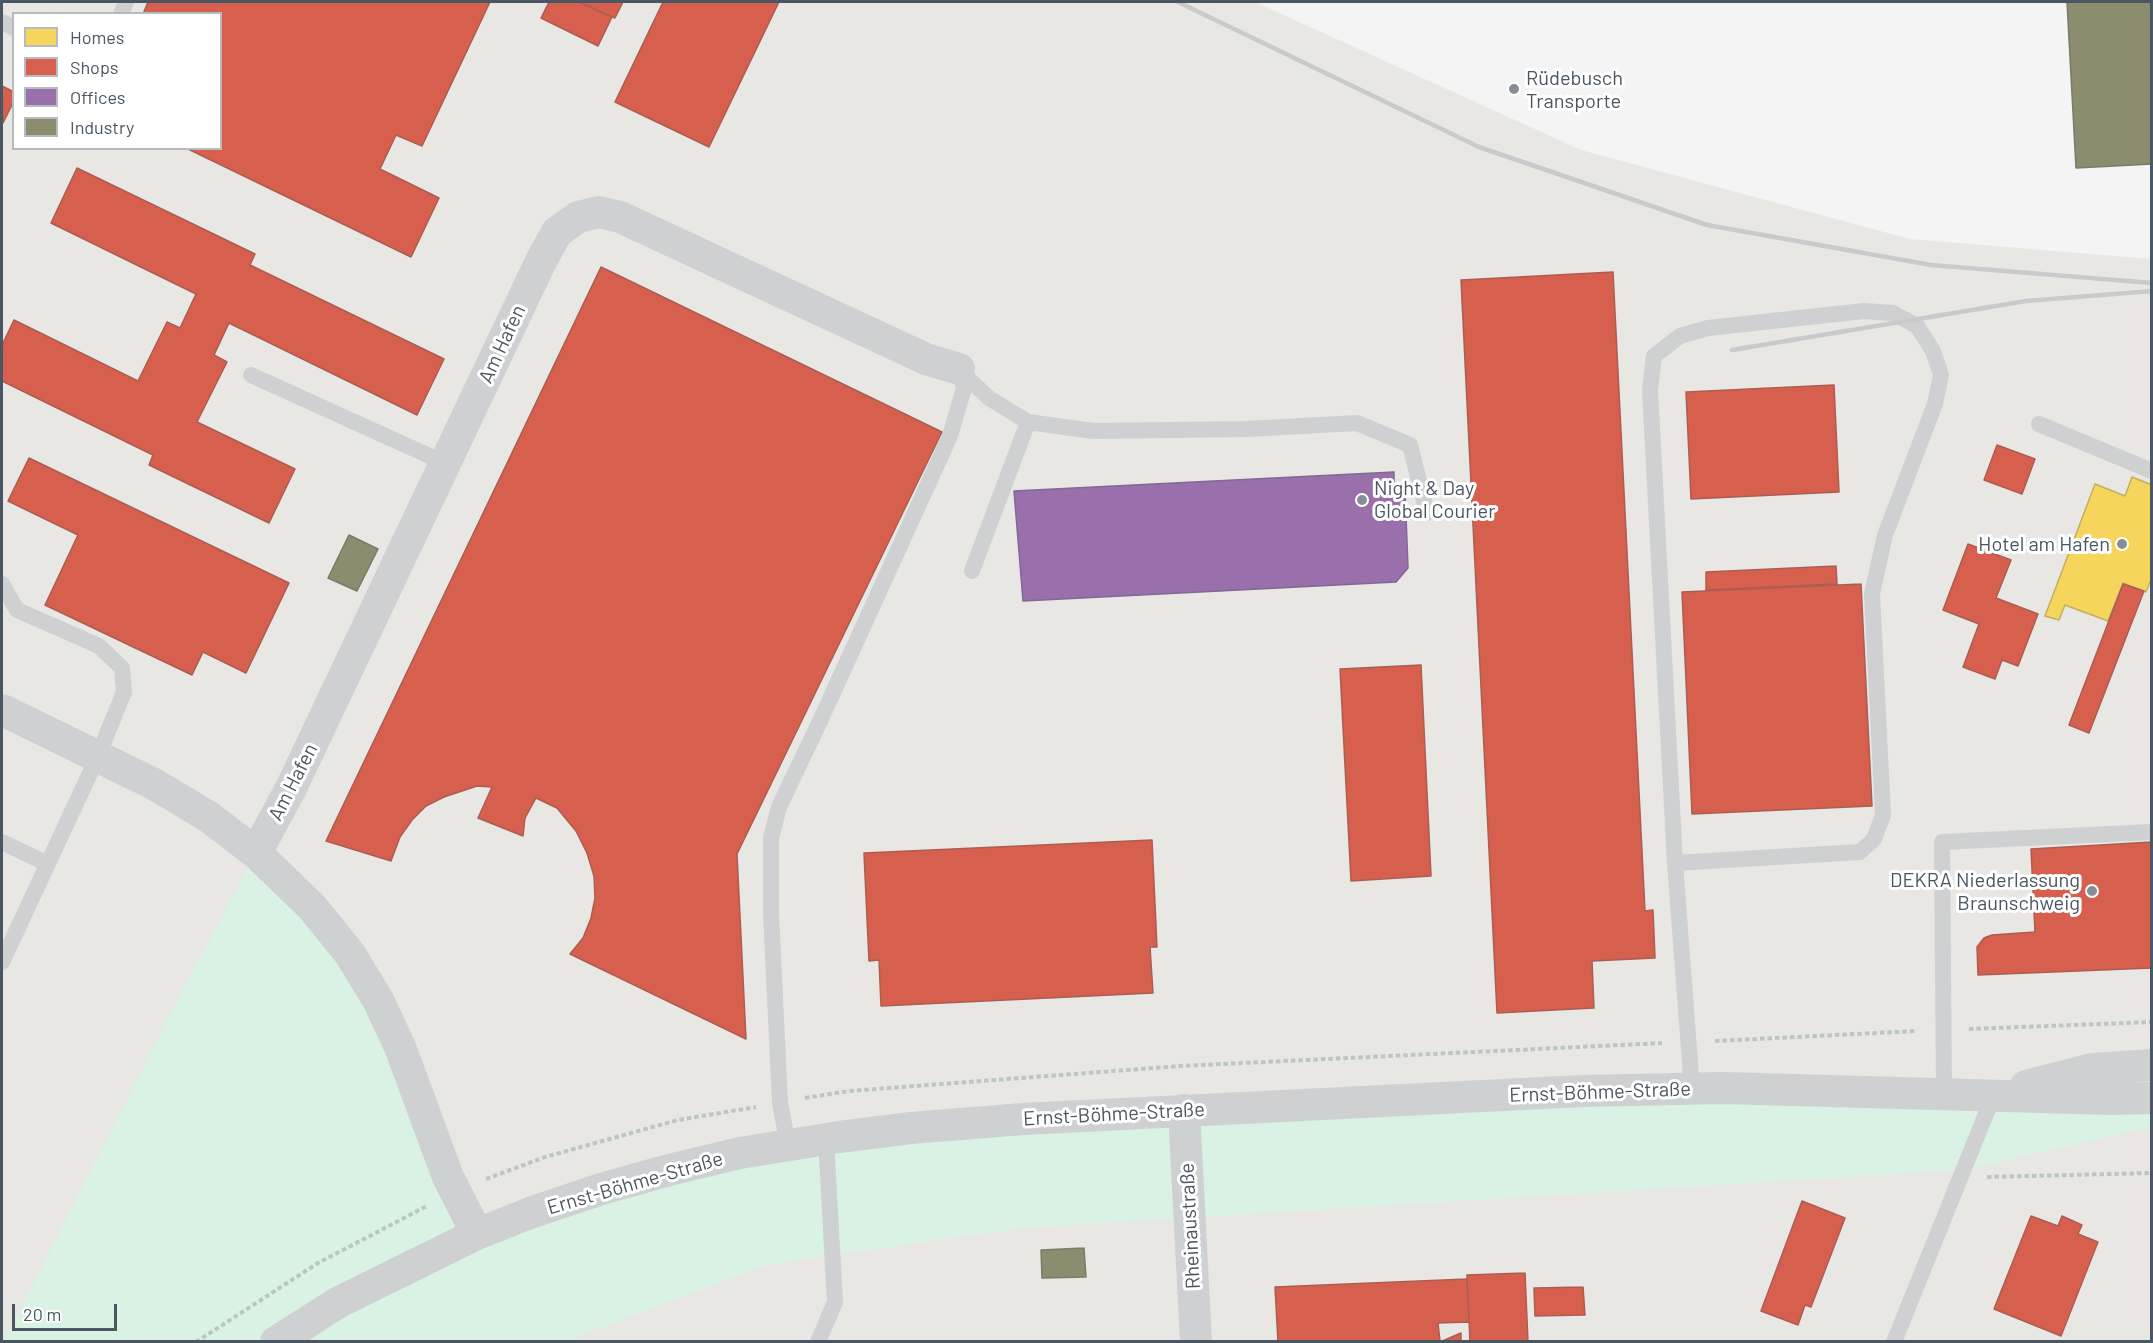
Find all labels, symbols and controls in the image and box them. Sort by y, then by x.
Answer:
legend [12,12,222,150]
text: Homes [70,26,124,48]
text: Shops [70,56,119,78]
place label: Rüdebusch Transporte [1526,66,1623,113]
marker: Rüdebusch Transporte [1507,82,1521,96]
text: Offices [70,86,126,108]
text: Industry [70,116,134,138]
street label: Am Hafen [473,301,531,387]
place label: Night & Day Global Courier [1374,476,1496,523]
marker: Night & Day Global Courier [1355,493,1369,507]
place label: Hotel am Hafen [1978,532,2110,556]
marker: Hotel am Hafen [2115,537,2129,551]
street label: Am Hafen [263,739,323,825]
place label: DEKRA Niederlassung Braunschweig [1890,868,2080,915]
marker: DEKRA Niederlassung Braunschweig [2085,884,2099,898]
street label: Ernst-Böhme-Straße [1509,1077,1691,1107]
street label: Ernst-Böhme-Straße [1023,1097,1205,1131]
street label: Ernst-Böhme-Straße [544,1146,726,1220]
street label: Rheinaustraße [1175,1162,1205,1290]
scale bar [15,1292,120,1330]
text: 20 m [23,1303,61,1325]

